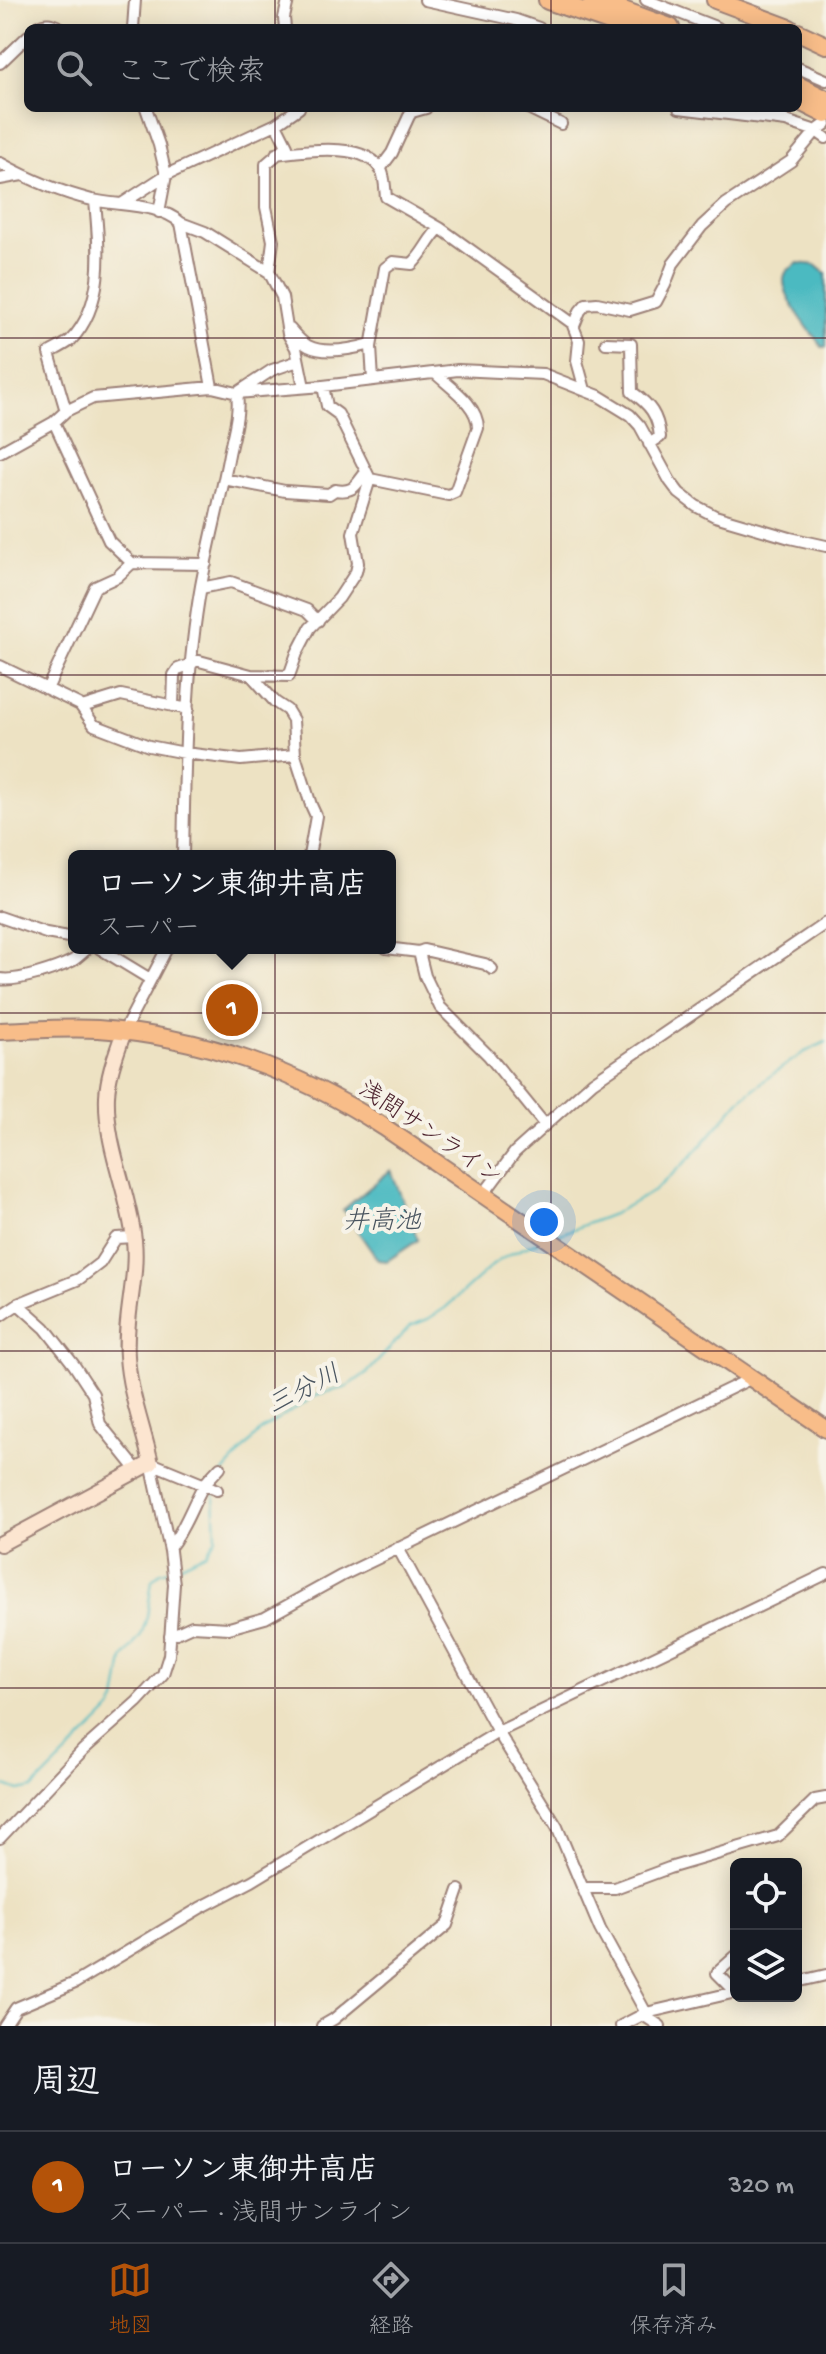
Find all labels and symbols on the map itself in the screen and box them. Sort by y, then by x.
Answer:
pin: 1 [206,980,258,1040]
street label: 浅間サンライン [352,1075,507,1194]
your location [524,1202,564,1242]
water label: 井高池 [343,1206,422,1239]
water label: 三分川 [263,1360,347,1424]

